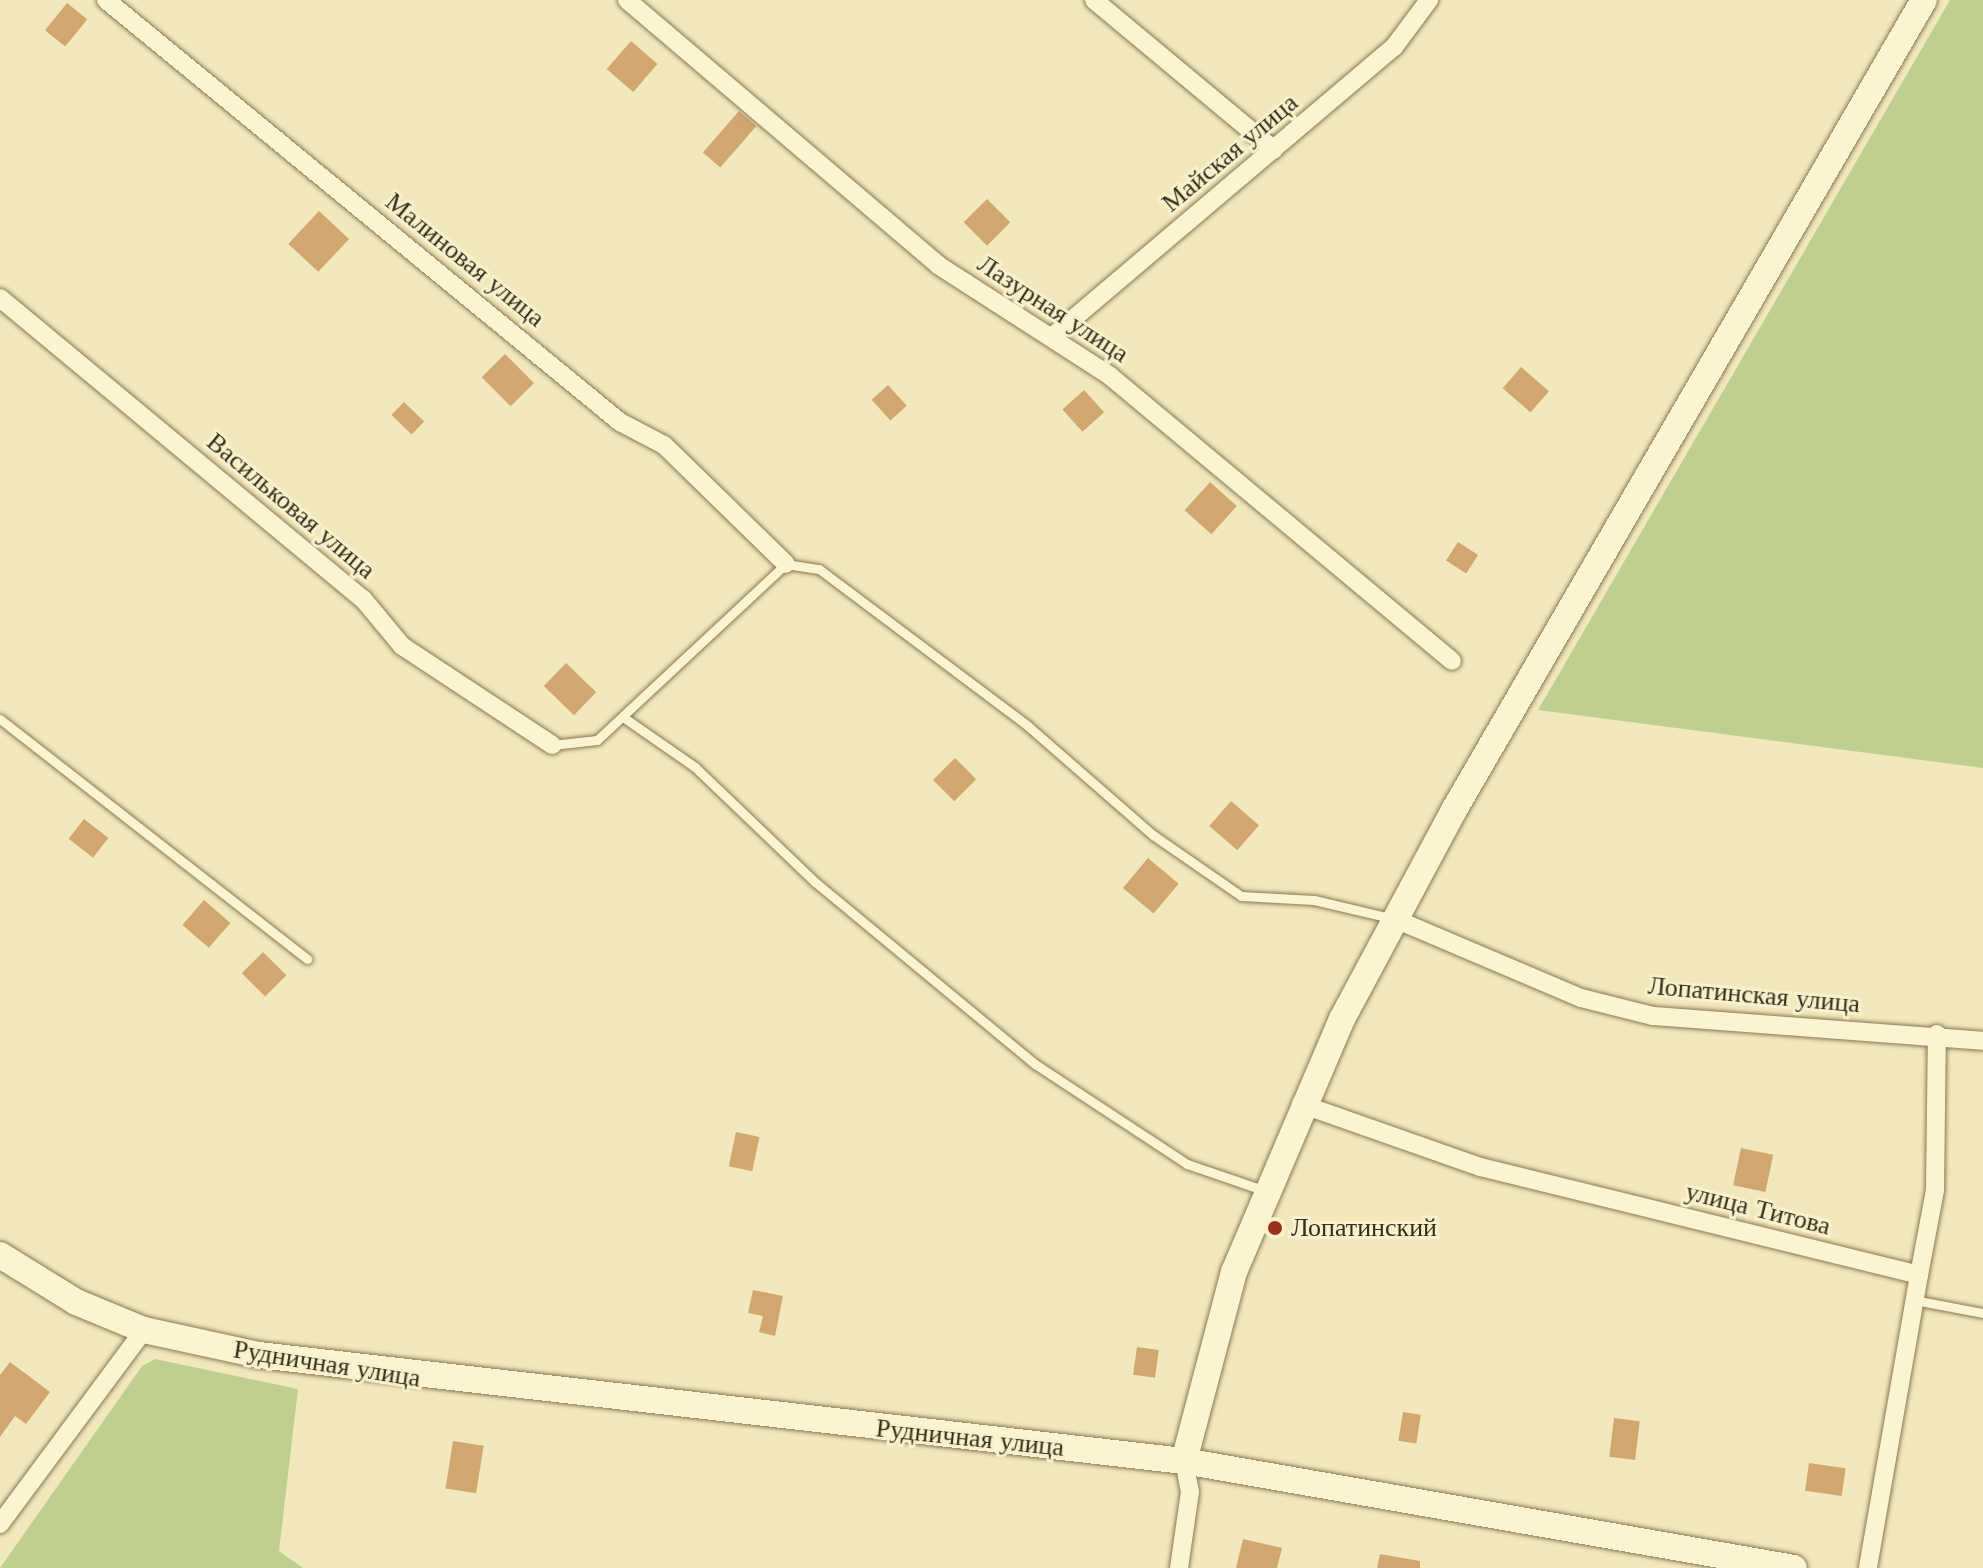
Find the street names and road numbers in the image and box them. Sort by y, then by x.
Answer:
street label: Майская улица [1156,87,1304,219]
street label: Малиновая улица [379,186,551,334]
street label: Лазурная улица [972,249,1134,369]
street label: Васильковая улица [200,426,382,586]
street label: Лопатинская улица [1647,970,1861,1020]
street label: улица Титова [1682,1176,1834,1242]
street label: Рудничная улица [231,1334,423,1394]
street label: Рудничная улица [874,1413,1066,1463]

